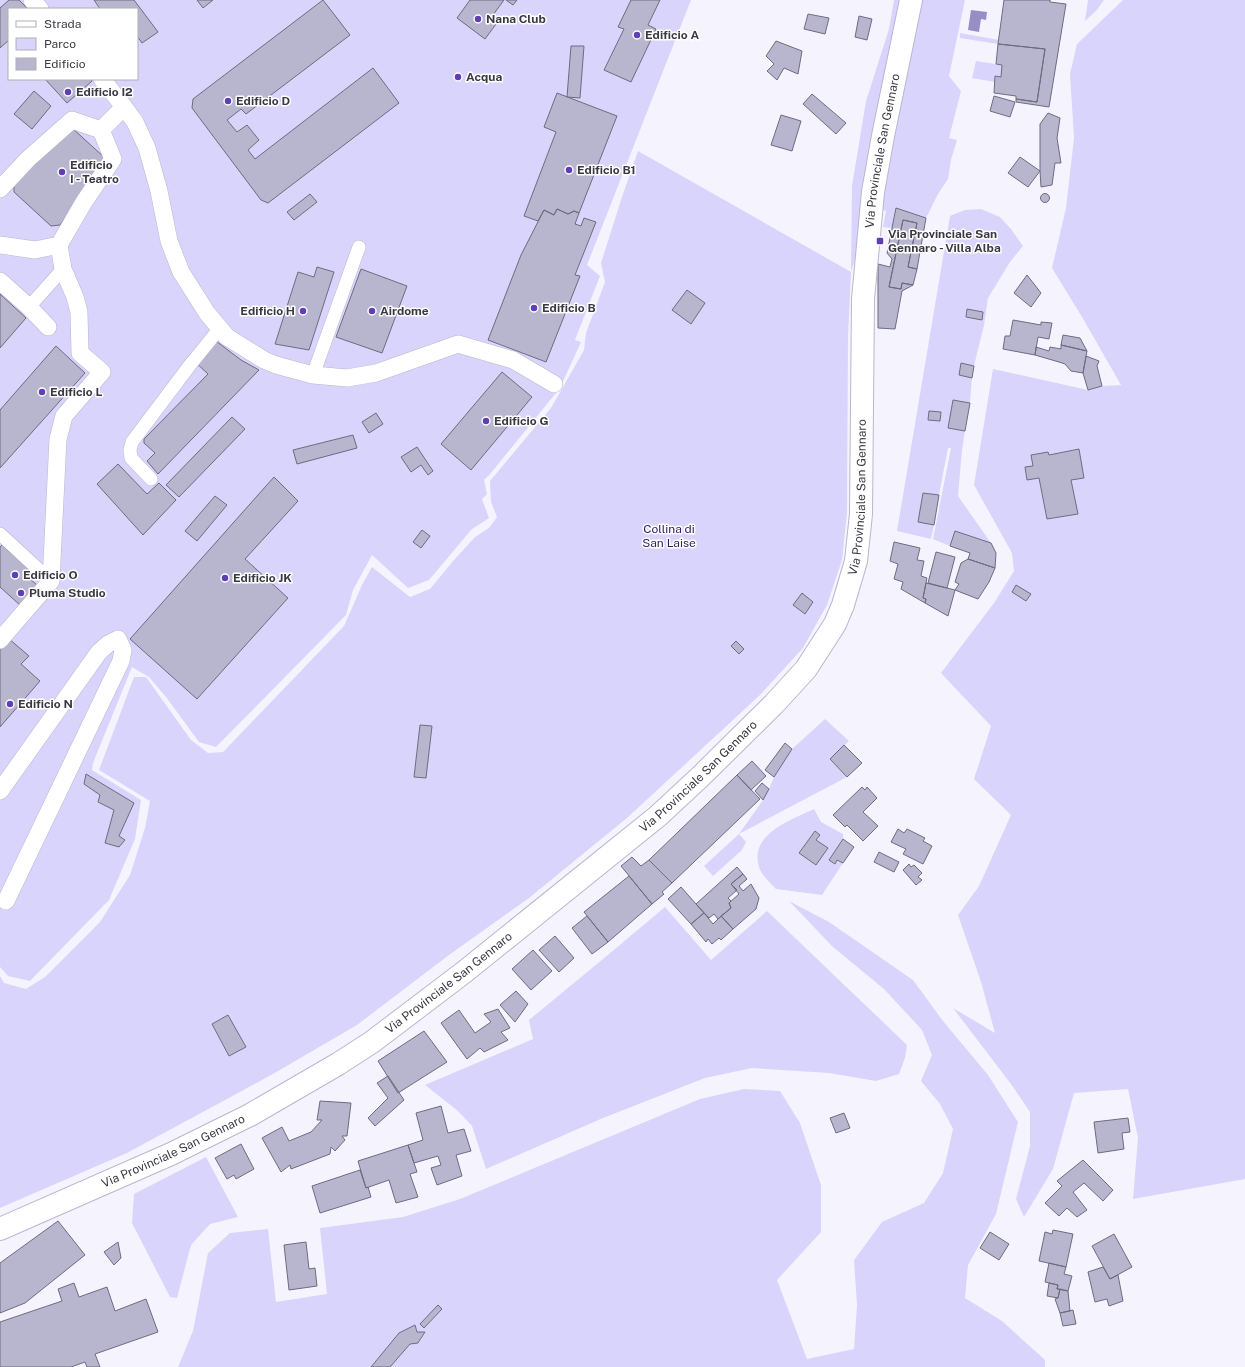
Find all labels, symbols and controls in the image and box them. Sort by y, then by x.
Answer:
legend [8,8,138,80]
place label: Nana Club [486,12,546,26]
marker: Nana Club [473,14,483,24]
text: Strada [44,17,81,31]
place label: Edificio A [645,28,699,42]
marker: Edificio A [632,30,642,40]
text: Parco [44,37,76,51]
text: Edificio [44,57,86,71]
place label: Acqua [466,70,502,84]
marker: Acqua [453,72,463,82]
street label: Via Provinciale San Gennaro [863,72,903,229]
place label: Edificio I2 [76,85,133,99]
marker: Edificio I2 [63,87,73,97]
place label: Edificio D [236,94,290,108]
marker: Edificio D [223,96,233,106]
place label: Edificio I - Teatro [70,158,119,186]
place label: Edificio B1 [577,163,636,177]
marker: Edificio B1 [564,165,574,175]
marker: Edificio I - Teatro [57,167,67,177]
place label: Via Provinciale San Gennaro - Villa Alba [888,227,1001,255]
marker: Via Provinciale San Gennaro - Villa Alba [875,236,885,246]
place label: Edificio B [542,301,596,315]
marker: Edificio B [529,303,539,313]
place label: Edificio H [240,304,295,318]
place label: Airdome [380,304,429,318]
marker: Edificio H [298,306,308,316]
marker: Airdome [367,306,377,316]
place label: Edificio L [50,385,102,399]
marker: Edificio L [37,387,47,397]
place label: Edificio G [494,414,549,428]
marker: Edificio G [481,416,491,426]
street label: Via Provinciale San Gennaro [845,419,869,577]
park label: Collina di San Laise [642,522,696,550]
place label: Edificio O [23,568,78,582]
marker: Edificio O [10,570,20,580]
place label: Edificio JK [233,571,292,585]
marker: Edificio JK [220,573,230,583]
place label: Pluma Studio [29,586,106,600]
marker: Pluma Studio [16,588,26,598]
place label: Edificio N [18,697,73,711]
marker: Edificio N [5,699,15,709]
street label: Via Provinciale San Gennaro [637,717,760,835]
street label: Via Provinciale San Gennaro [383,929,515,1036]
street label: Via Provinciale San Gennaro [99,1112,247,1191]

